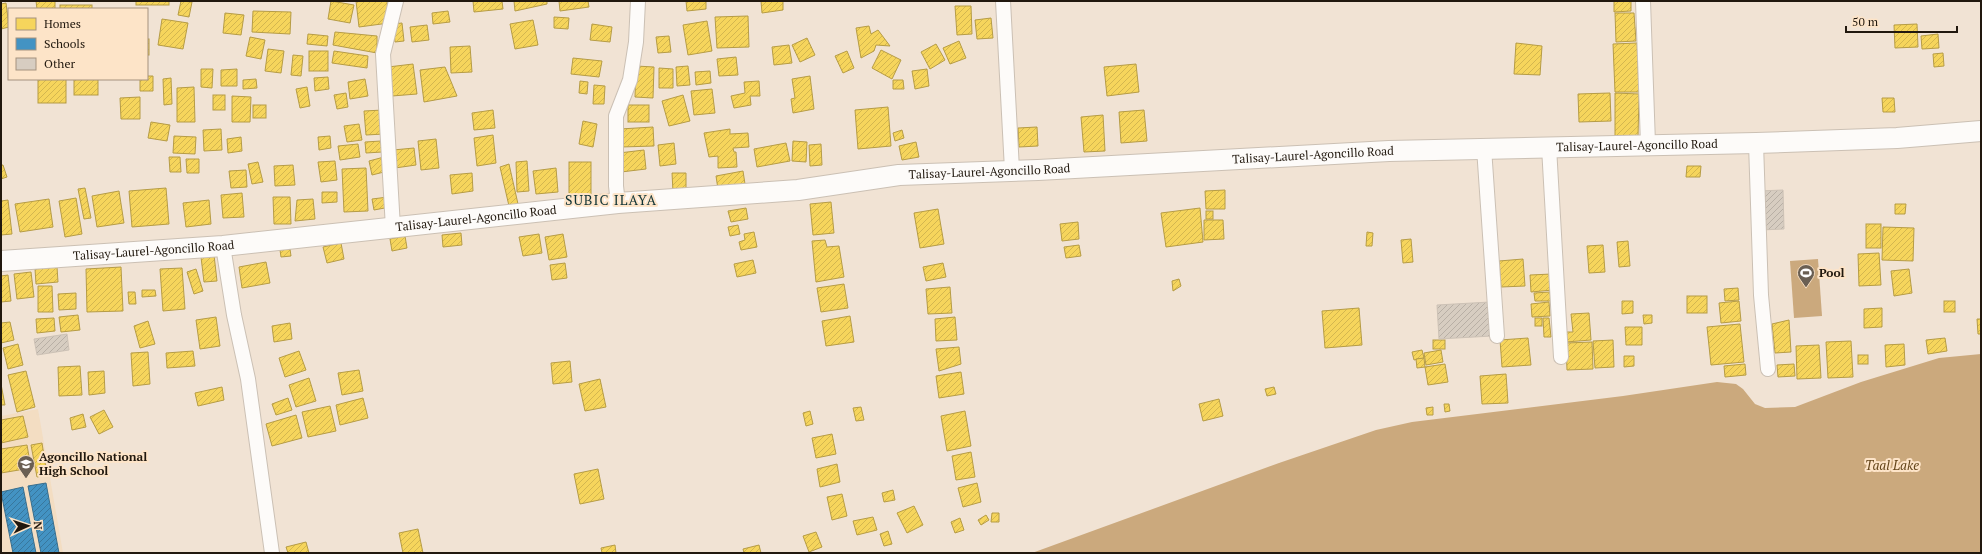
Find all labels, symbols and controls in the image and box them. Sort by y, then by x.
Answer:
legend [8,8,148,80]
scale bar [1846,8,1957,34]
text: 50 m [1852,14,1879,29]
text: Homes [44,16,81,31]
text: Schools [44,36,85,51]
text: Other [44,56,75,71]
street label: Talisay-Laurel-Agoncillo Road [1556,136,1718,154]
street label: Talisay-Laurel-Agoncillo Road [1232,143,1394,166]
street label: Talisay-Laurel-Agoncillo Road [908,160,1071,182]
district label: SUBIC ILAYA [565,190,657,209]
street label: Talisay-Laurel-Agoncillo Road [395,202,557,234]
street label: Talisay-Laurel-Agoncillo Road [72,237,235,263]
sports icon: Pool [1796,263,1816,288]
place label: Pool [1819,265,1845,280]
place label: Agoncillo National High School [39,449,147,478]
school or university icon: Agoncillo National High School [16,454,36,479]
water label: Taal Lake [1865,456,1919,474]
north arrow [8,506,48,546]
text: N [31,521,45,531]

